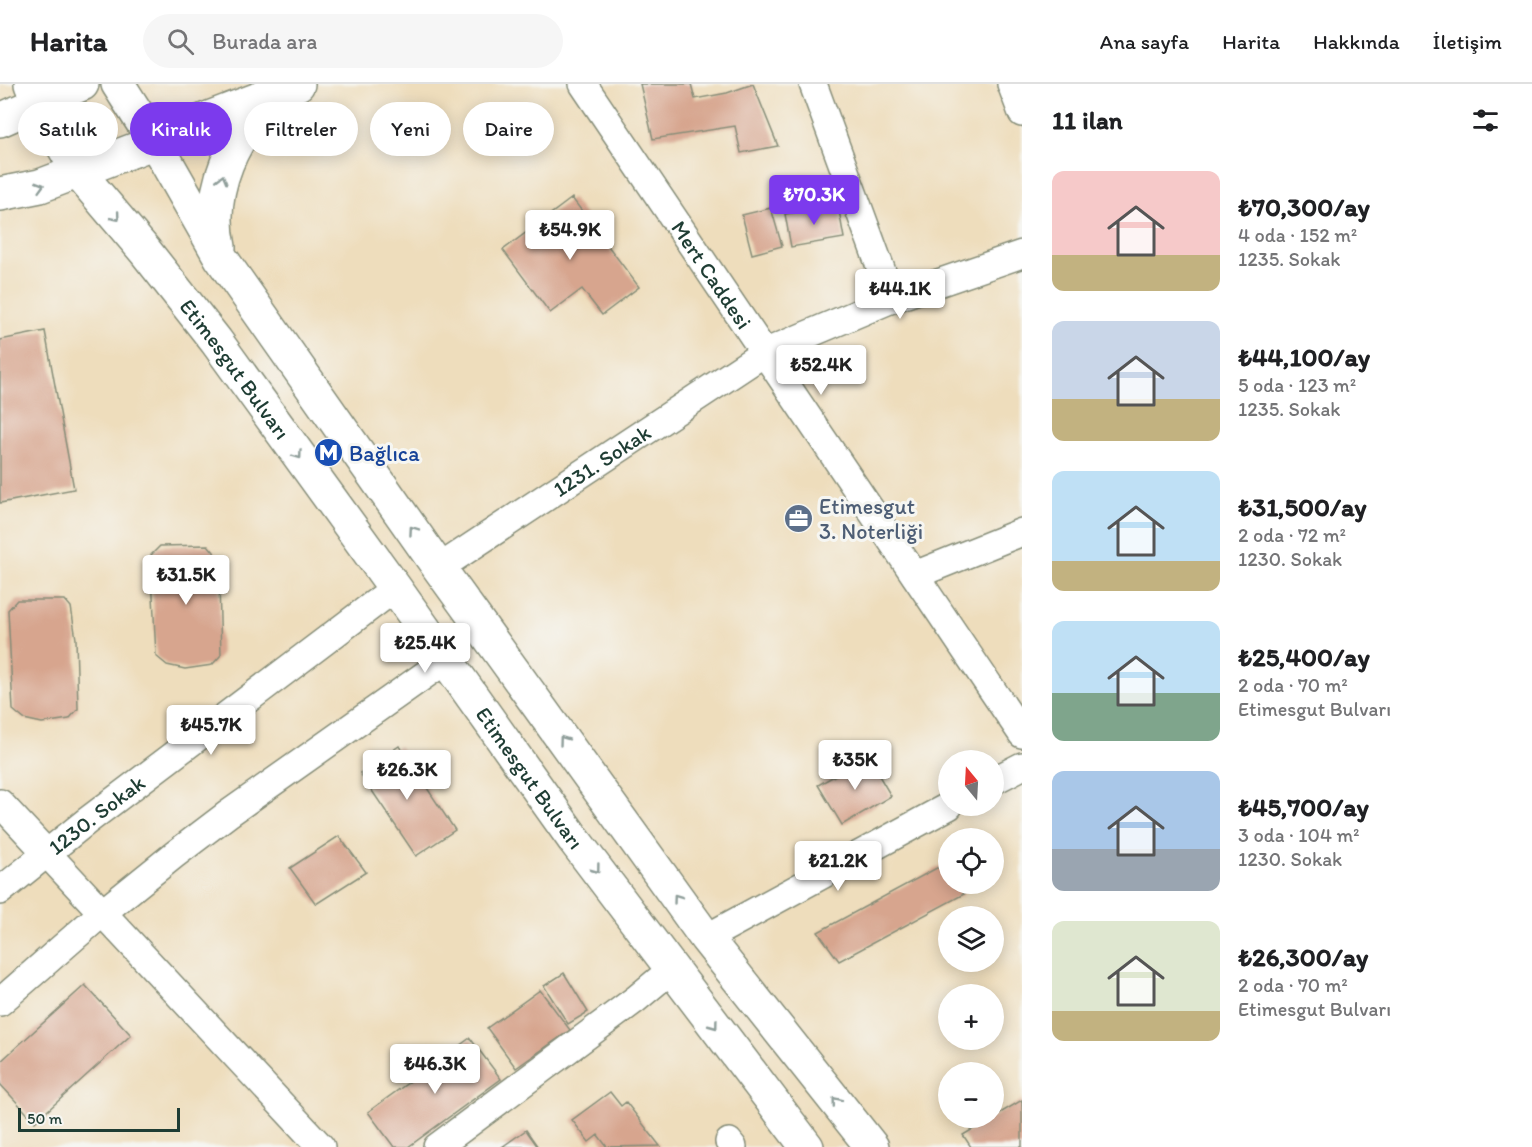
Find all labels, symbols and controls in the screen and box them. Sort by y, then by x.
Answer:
search box [143,14,563,68]
text: Harita [30,24,107,58]
icon: search [164,25,197,58]
text: Burada ara [212,28,317,55]
text: Ana sayfa [1100,29,1189,54]
text: Harita [1222,29,1280,54]
text: Hakkında [1313,29,1400,54]
text: İletişim [1433,29,1502,54]
chip: Satılık [18,102,118,156]
chip: Kiralık [130,102,232,156]
chip: Filtreler [244,102,358,156]
chip: Yeni [370,102,451,156]
chip: Daire [463,102,554,156]
text: 11 ilan [1052,104,1123,136]
icon: filters [1469,104,1502,137]
one-way arrow [214,175,227,185]
pin: ₺70.3K [765,175,863,226]
one-way arrow [34,181,45,193]
text: ₺70.3K [783,182,845,206]
text: ₺70,300/ay [1238,191,1370,223]
icon: home [1100,195,1172,267]
one-way arrow [109,210,120,221]
pin: ₺54.9K [521,210,619,261]
street label: Mert Caddesi [665,216,757,334]
text: ₺54.9K [539,217,601,241]
text: 4 oda · 152 m² [1238,223,1357,247]
text: 1235. Sokak [1238,247,1340,271]
pin: ₺44.1K [851,269,949,320]
text: ₺44.1K [869,276,931,300]
street label: Etimesgut Bulvarı [174,293,296,445]
text: ₺44,100/ay [1238,341,1370,373]
pin: ₺52.4K [772,345,870,396]
icon: home [1100,345,1172,417]
text: ₺52.4K [790,352,852,376]
text: 5 oda · 123 m² [1238,373,1356,397]
text: 1235. Sokak [1238,397,1340,421]
street label: 1231. Sokak [548,419,656,503]
metro station icon: Bağlıca [312,437,344,469]
place label: Bağlıca [349,440,420,467]
one-way arrow [291,448,302,459]
text: ₺31,500/ay [1238,491,1367,523]
place label: Etimesgut 3. Noterliği [819,493,923,545]
icon: home [1100,495,1172,567]
office icon: Etimesgut 3. Noterliği [782,503,814,535]
text: 2 oda · 72 m² [1238,523,1346,547]
one-way arrow [409,526,420,537]
text: 1230. Sokak [1238,547,1342,571]
pin: ₺31.5K [137,555,235,606]
text: ₺31.5K [156,562,216,586]
pin: ₺25.4K [376,623,474,674]
text: ₺25.4K [394,630,456,654]
text: ₺25,400/ay [1238,641,1370,673]
icon: home [1100,645,1172,717]
text: 2 oda · 70 m² [1238,673,1348,697]
text: Etimesgut Bulvarı [1238,697,1391,721]
street label: Etimesgut Bulvarı [470,702,589,855]
pin: ₺45.7K [162,705,260,756]
text: ₺45.7K [181,712,241,736]
one-way arrow [559,735,570,746]
pin: ₺35K [819,740,891,791]
text: ₺35K [833,747,877,771]
pin: ₺26.3K [358,750,456,801]
north arrow [938,750,1004,816]
map controls [938,750,1004,1128]
text: ₺26.3K [377,757,437,781]
street label: 1230. Sokak [43,769,150,861]
text: ₺45,700/ay [1238,791,1369,823]
icon: home [1100,795,1172,867]
text: 3 oda · 104 m² [1238,823,1360,847]
button: locate [938,828,1004,894]
pin: ₺21.2K [789,841,887,892]
text: 1230. Sokak [1238,847,1342,871]
text: ₺21.2K [809,848,867,872]
one-way arrow [589,862,600,873]
one-way arrow [673,894,684,905]
button: layers [938,906,1004,972]
text: ₺26,300/ay [1238,941,1368,973]
icon: home [1100,945,1172,1017]
text: 2 oda · 70 m² [1238,973,1348,997]
button: + [938,984,1004,1050]
text: Etimesgut Bulvarı [1238,997,1391,1021]
one-way arrow [706,1018,717,1029]
pin: ₺46.3K [386,1044,484,1095]
text: ₺46.3K [404,1051,466,1075]
button: − [938,1062,1004,1128]
one-way arrow [832,1097,843,1108]
scale bar [18,1105,180,1132]
text: 50 m [27,1109,62,1128]

